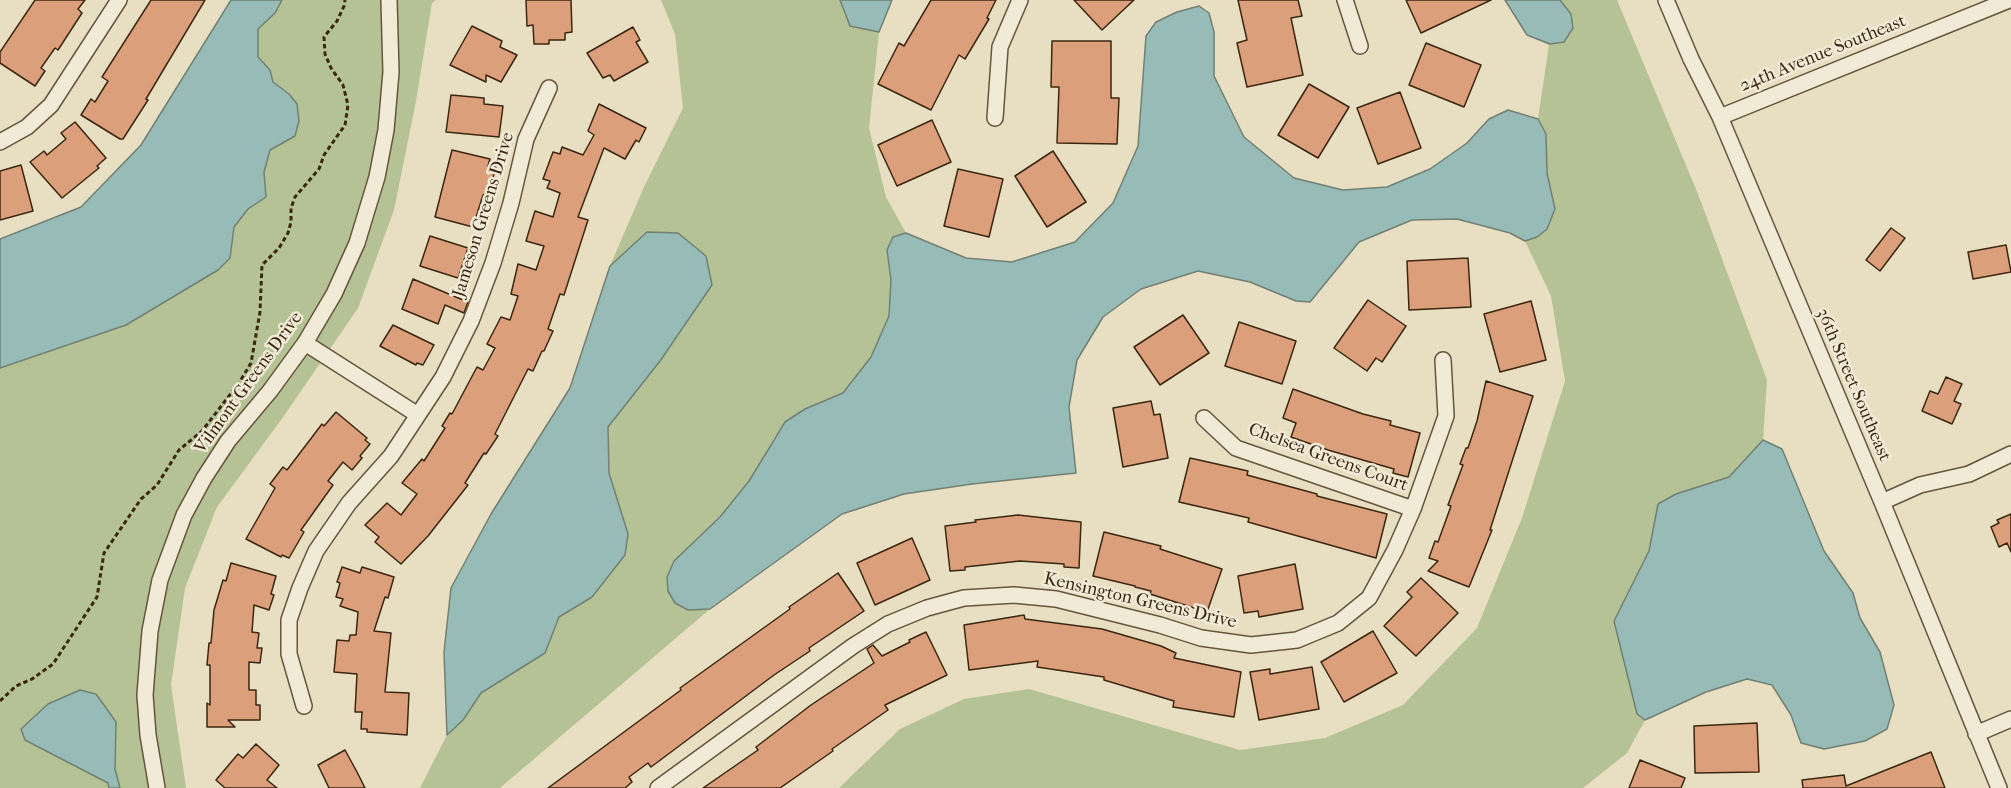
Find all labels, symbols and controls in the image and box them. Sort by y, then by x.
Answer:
street label: 24th Avenue Southeast [1737,11,1909,97]
street label: Jameson Greens Drive [449,130,519,300]
street label: 36th Street Southeast [1811,305,1895,465]
street label: Vilmont Greens Drive [190,308,308,458]
street label: Chelsea Greens Court [1245,419,1411,497]
street label: Kensington Greens Drive [1041,568,1239,634]

